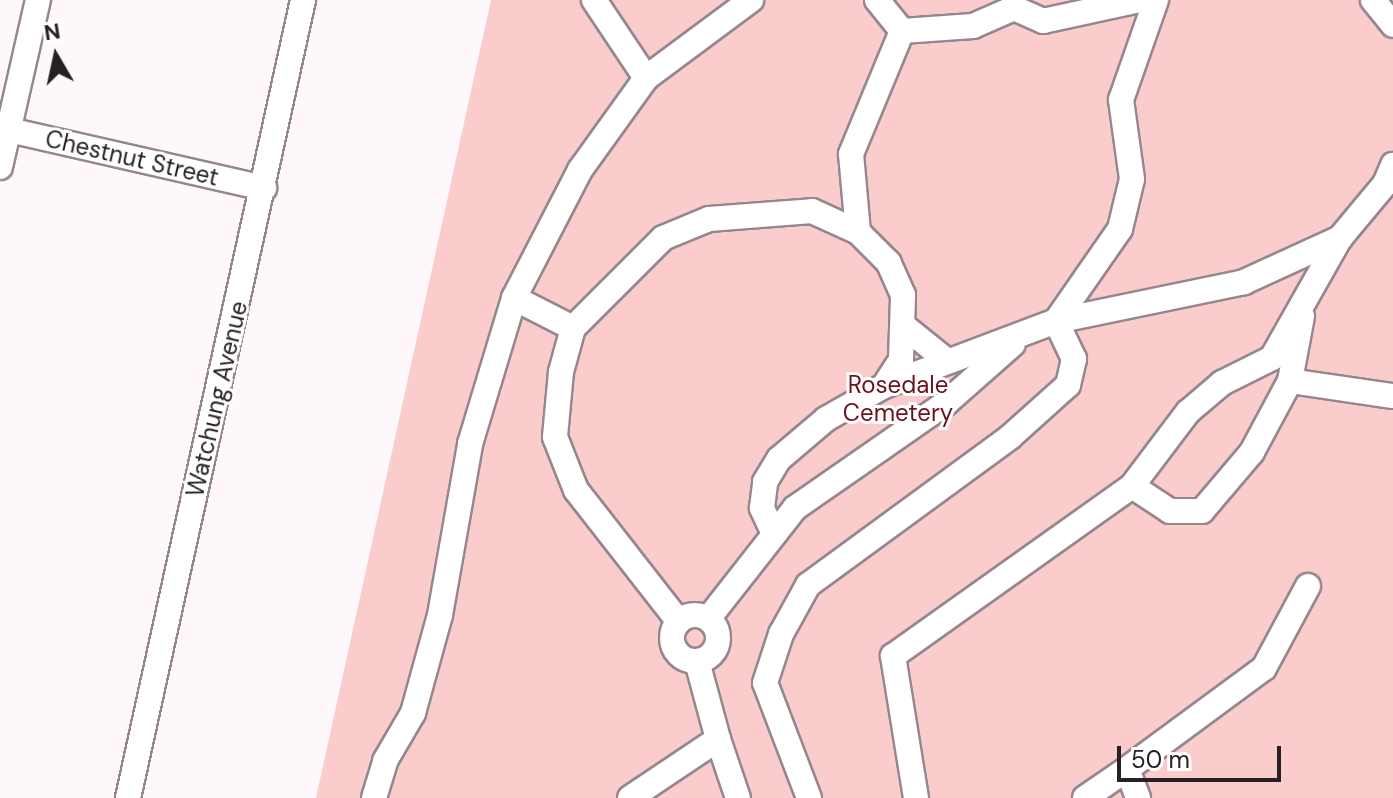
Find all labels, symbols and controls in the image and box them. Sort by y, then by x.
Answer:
north arrow [16,16,96,96]
text: N [42,16,62,47]
street label: Chestnut Street [43,124,221,192]
street label: Watchung Avenue [180,298,254,500]
park label: Rosedale Cemetery [843,371,953,427]
scale bar [1121,730,1285,780]
text: 50 m [1131,744,1190,775]

